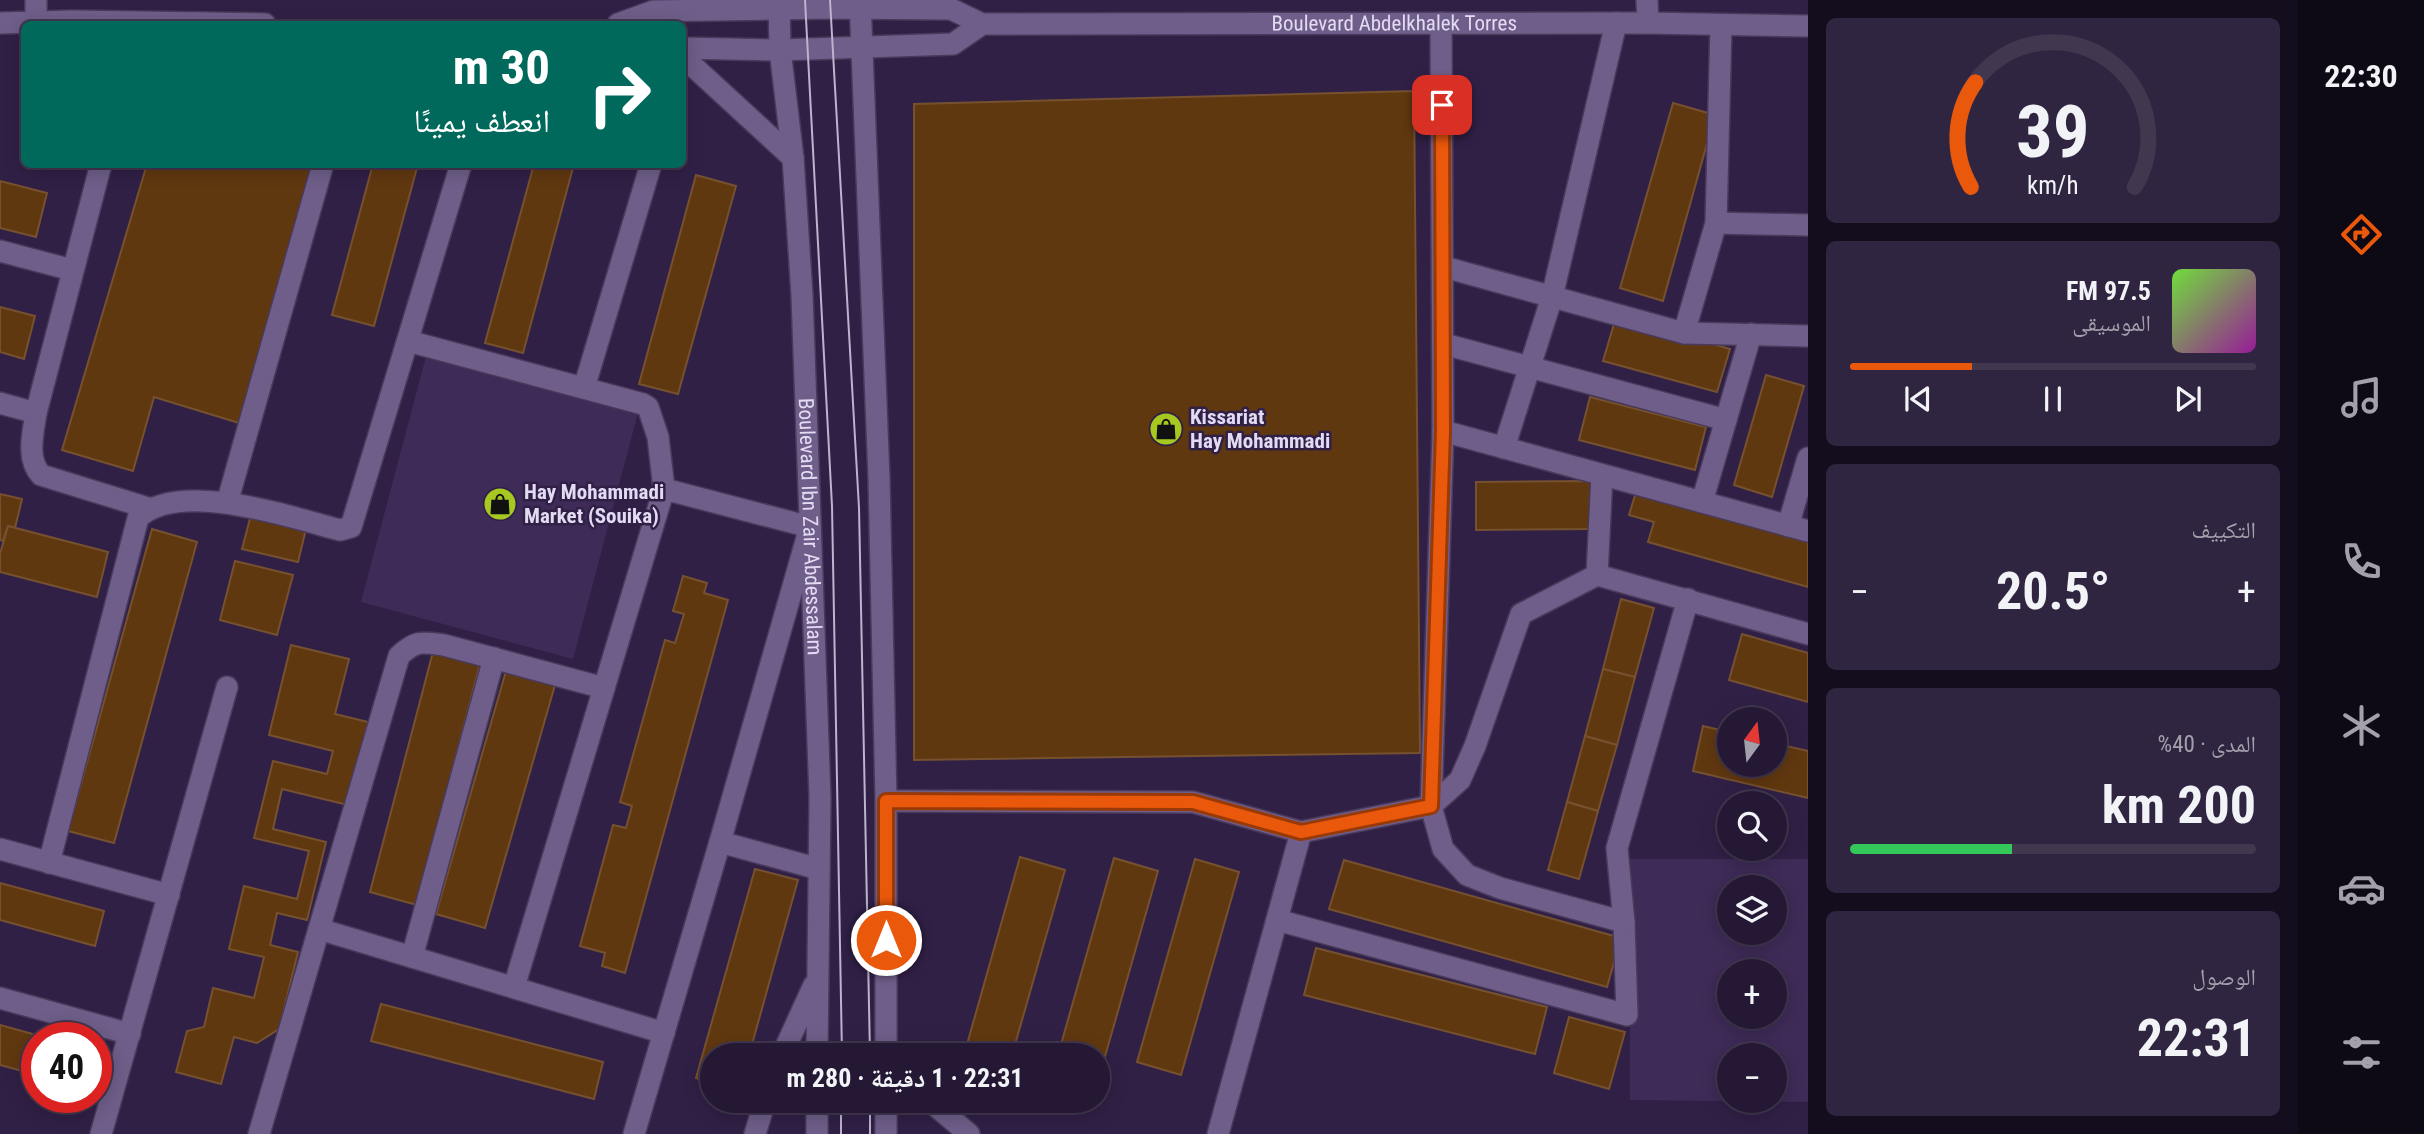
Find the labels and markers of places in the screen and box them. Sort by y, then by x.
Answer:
pin [1412,75,1472,135]
place label: Kissariat Hay Mohammadi [1190,405,1330,453]
shop icon: Kissariat Hay Mohammadi [1147,410,1185,448]
place label: Hay Mohammadi Market (Souika) [524,480,664,528]
shop icon: Hay Mohammadi Market (Souika) [481,485,519,523]

